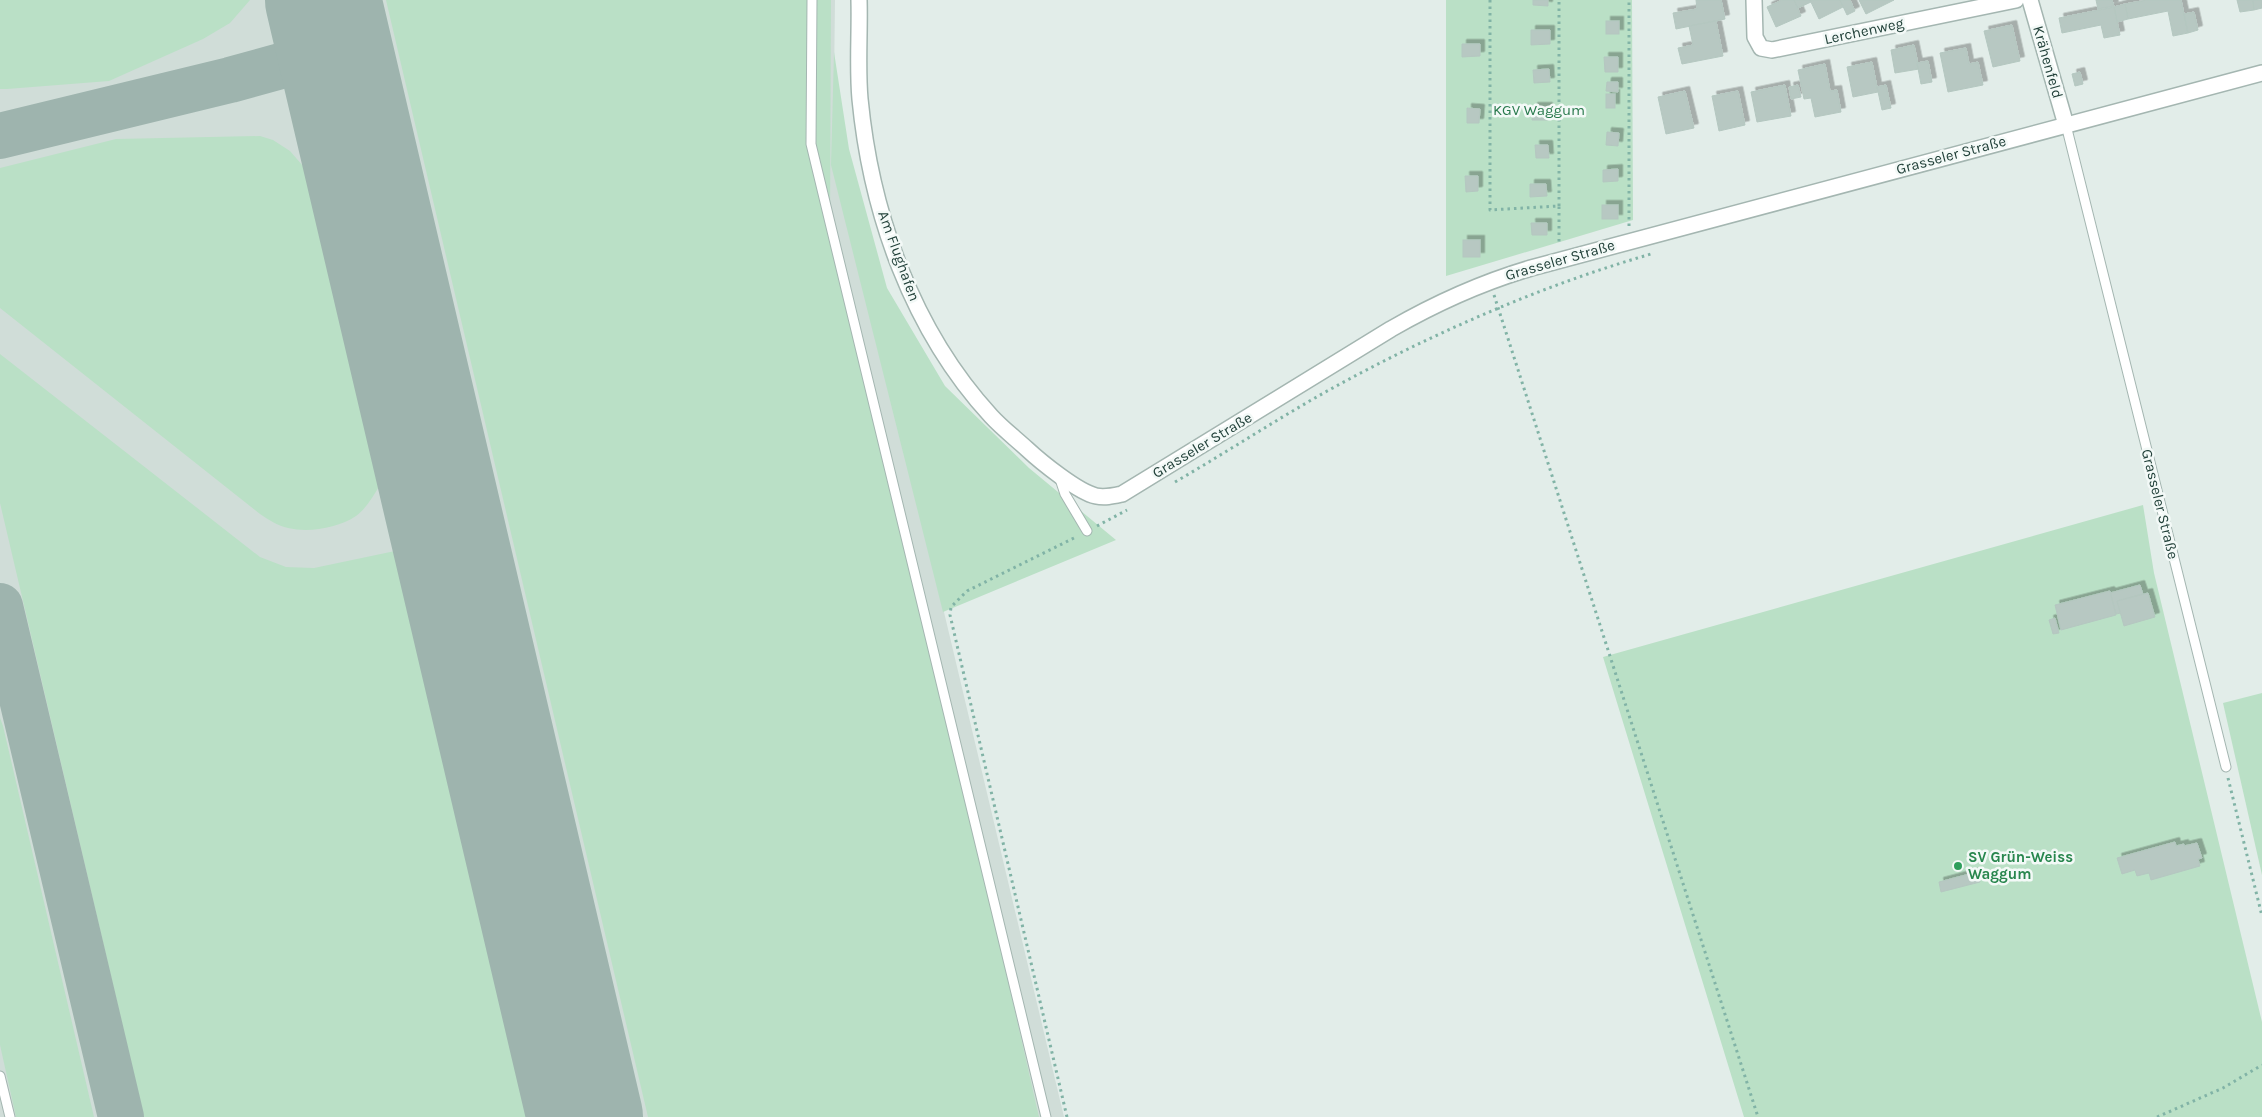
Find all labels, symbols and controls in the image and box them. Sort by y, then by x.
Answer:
street label: Lerchenweg [1823,14,1906,48]
street label: Krähenfeld [2029,24,2067,100]
park label: KGV Waggum [1493,101,1585,119]
street label: Grasseler Straße [1894,132,2008,178]
street label: Am Flughafen [874,208,924,304]
street label: Grasseler Straße [1503,236,1617,284]
street label: Grasseler Straße [1149,408,1255,482]
street label: Grasseler Straße [2138,447,2182,561]
place label: SV Grün-Weiss Waggum [1968,848,2073,883]
marker: SV Grün-Weiss Waggum [1952,860,1964,872]

